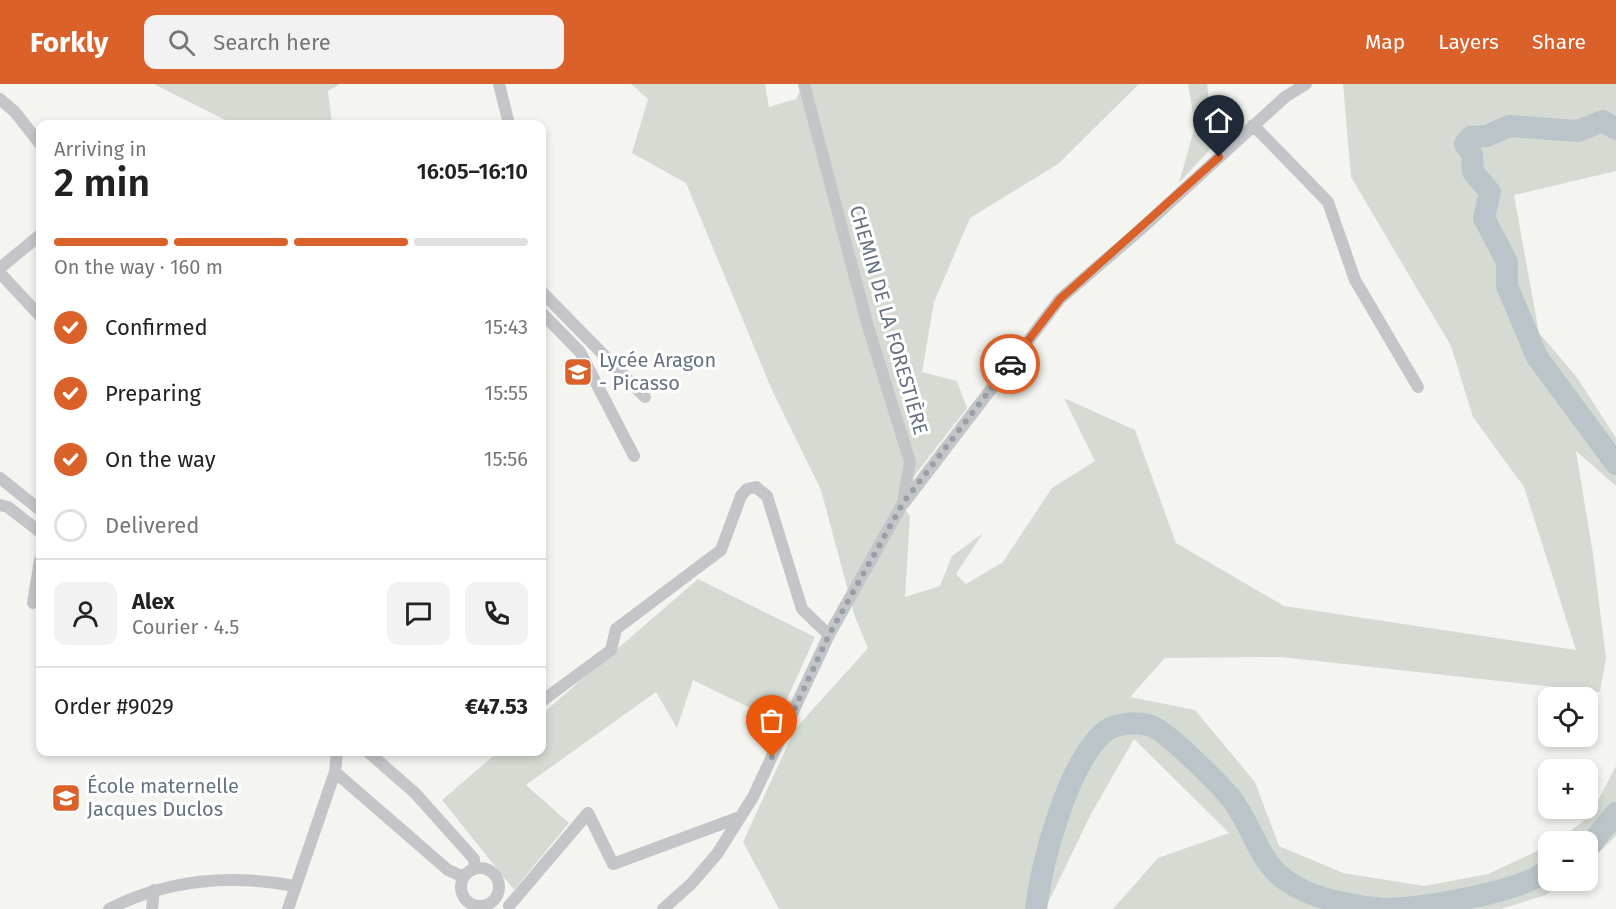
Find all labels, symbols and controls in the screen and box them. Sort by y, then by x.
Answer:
search box [144,15,564,69]
text: Forkly [30,26,108,59]
icon: search [165,26,198,59]
text: Search here [213,29,331,56]
text: Map [1365,29,1405,55]
text: Layers [1438,29,1499,55]
text: Share [1532,29,1586,55]
pin [1193,95,1244,157]
icon: home [1202,104,1235,137]
text: Arriving in [54,137,147,161]
text: 16:05–16:10 [417,158,528,185]
text: 2 min [54,160,150,206]
street label: CHEMIN DE LA FORESTIÈRE [845,202,933,438]
text: On the way · 160 m [54,255,223,279]
icon: check [54,311,87,344]
text: Confirmed [105,314,208,341]
text: 15:43 [484,315,528,339]
courier [980,334,1040,394]
place label: Lycée Aragon - Picasso [599,348,716,395]
icon: car [994,348,1027,381]
school or university icon: Lycée Aragon - Picasso [562,356,594,388]
icon: check [54,377,87,410]
text: Preparing [105,380,201,407]
text: 15:55 [485,381,528,405]
icon: check [54,443,87,476]
text: On the way [105,446,216,473]
text: 15:56 [484,447,528,471]
text: Delivered [105,512,200,539]
button: person [54,582,117,645]
button: chat [387,582,450,645]
button: phone [465,582,528,645]
text: Alex [132,588,175,615]
text: Courier · 4.5 [132,615,239,639]
map controls [1538,687,1598,891]
button: locate [1538,687,1598,747]
text: Order #9029 [54,693,174,720]
text: €47.53 [465,693,528,720]
pin [746,695,797,757]
icon: bag [755,704,788,737]
button: + [1538,759,1598,819]
place label: École maternelle Jacques Duclos [87,774,239,821]
school or university icon: École maternelle Jacques Duclos [50,782,82,814]
button: − [1538,831,1598,891]

